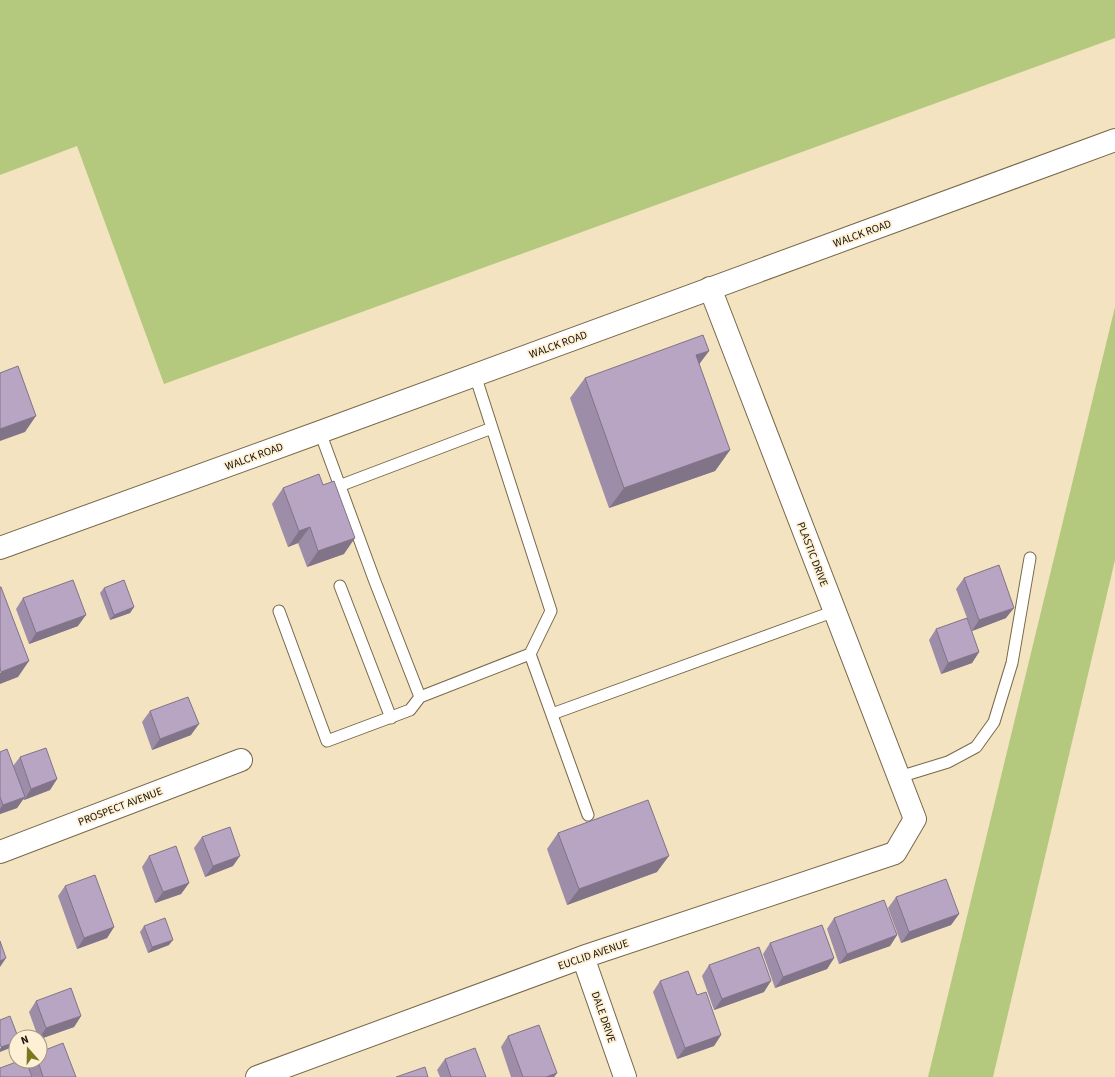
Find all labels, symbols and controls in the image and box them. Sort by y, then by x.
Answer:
street label: WALCK ROAD [831,216,893,251]
street label: WALCK ROAD [527,327,589,362]
street label: WALCK ROAD [223,439,285,474]
street label: PLASTIC DRIVE [793,520,832,589]
street label: PROSPECT AVENUE [76,783,165,829]
street label: EUCLID AVENUE [556,935,631,974]
street label: DALE DRIVE [588,989,619,1045]
north arrow [8,1029,48,1069]
text: N [19,1032,31,1048]

